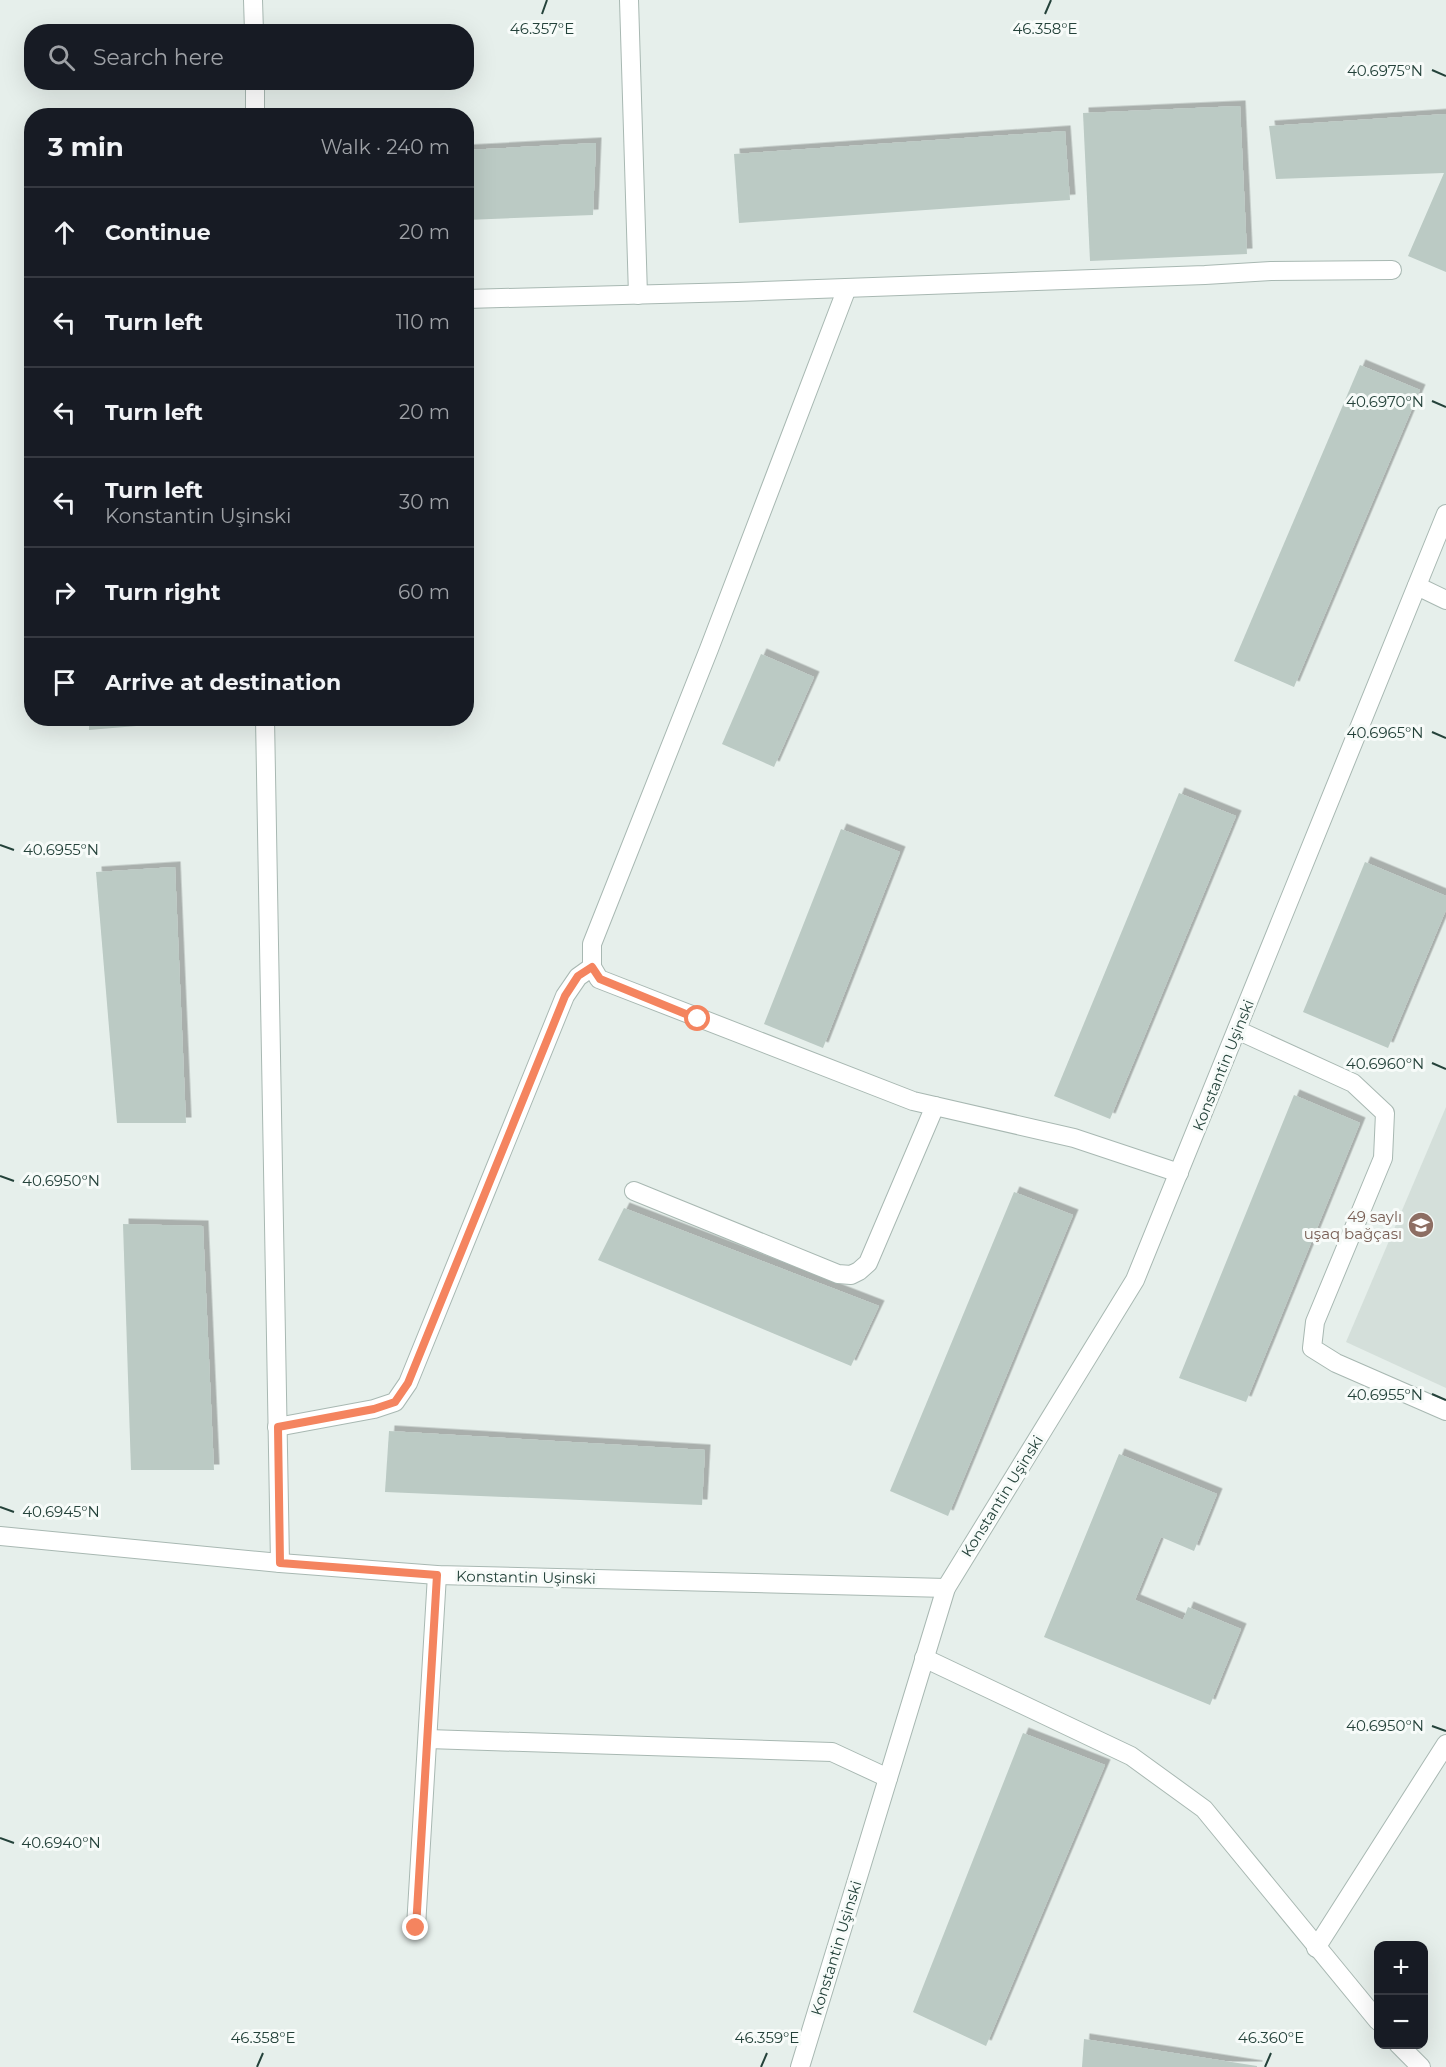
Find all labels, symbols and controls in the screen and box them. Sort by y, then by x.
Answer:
text: 46.357°E [510,19,574,38]
text: 46.358°E [1012,19,1078,38]
search box [24,24,474,90]
icon: search [45,41,78,74]
text: Search here [93,44,224,71]
text: 40.6975°N [1347,61,1423,80]
text: 3 min [48,131,124,163]
text: Walk · 240 m [320,135,450,159]
icon: ahead [48,216,81,249]
text: Continue [105,219,211,246]
text: 20 m [399,220,450,244]
icon: left [48,306,81,339]
text: Turn left [105,309,203,336]
text: 110 m [396,310,450,334]
text: 40.6970°N [1346,392,1424,411]
icon: left [48,396,81,429]
text: Turn left [105,399,203,426]
text: 20 m [399,400,450,424]
text: Turn left [105,477,203,504]
icon: left [48,486,81,519]
text: 30 m [399,490,450,514]
text: Konstantin Uşinski [105,504,291,528]
icon: right [48,576,81,609]
text: Turn right [105,579,220,606]
text: 60 m [398,580,450,604]
icon: arrive [48,666,81,699]
text: Arrive at destination [105,669,341,696]
text: 40.6965°N [1347,723,1423,742]
text: 40.6955°N [23,840,99,859]
street label: Konstantin Uşinski [1188,997,1258,1133]
route start [684,1005,710,1031]
text: 40.6960°N [1346,1054,1424,1073]
text: 40.6950°N [22,1171,100,1190]
place label: 49 saylı uşaq bağçası [1304,1207,1402,1243]
school or university icon: 49 saylı uşaq bağçası [1406,1210,1436,1240]
text: 40.6955°N [1347,1385,1423,1404]
street label: Konstantin Uşinski [957,1432,1047,1560]
text: 40.6945°N [22,1502,100,1521]
street label: Konstantin Uşinski [456,1566,596,1588]
text: 40.6950°N [1346,1716,1424,1735]
text: 40.6940°N [21,1833,101,1852]
street label: Konstantin Uşinski [806,1878,866,2018]
route end [402,1914,428,1940]
map controls [1374,1941,1428,2049]
button: + [1374,1941,1428,1995]
button: − [1374,1995,1428,2049]
text: 46.358°E [230,2028,296,2047]
text: 46.359°E [735,2028,799,2047]
text: 46.360°E [1238,2028,1304,2047]

